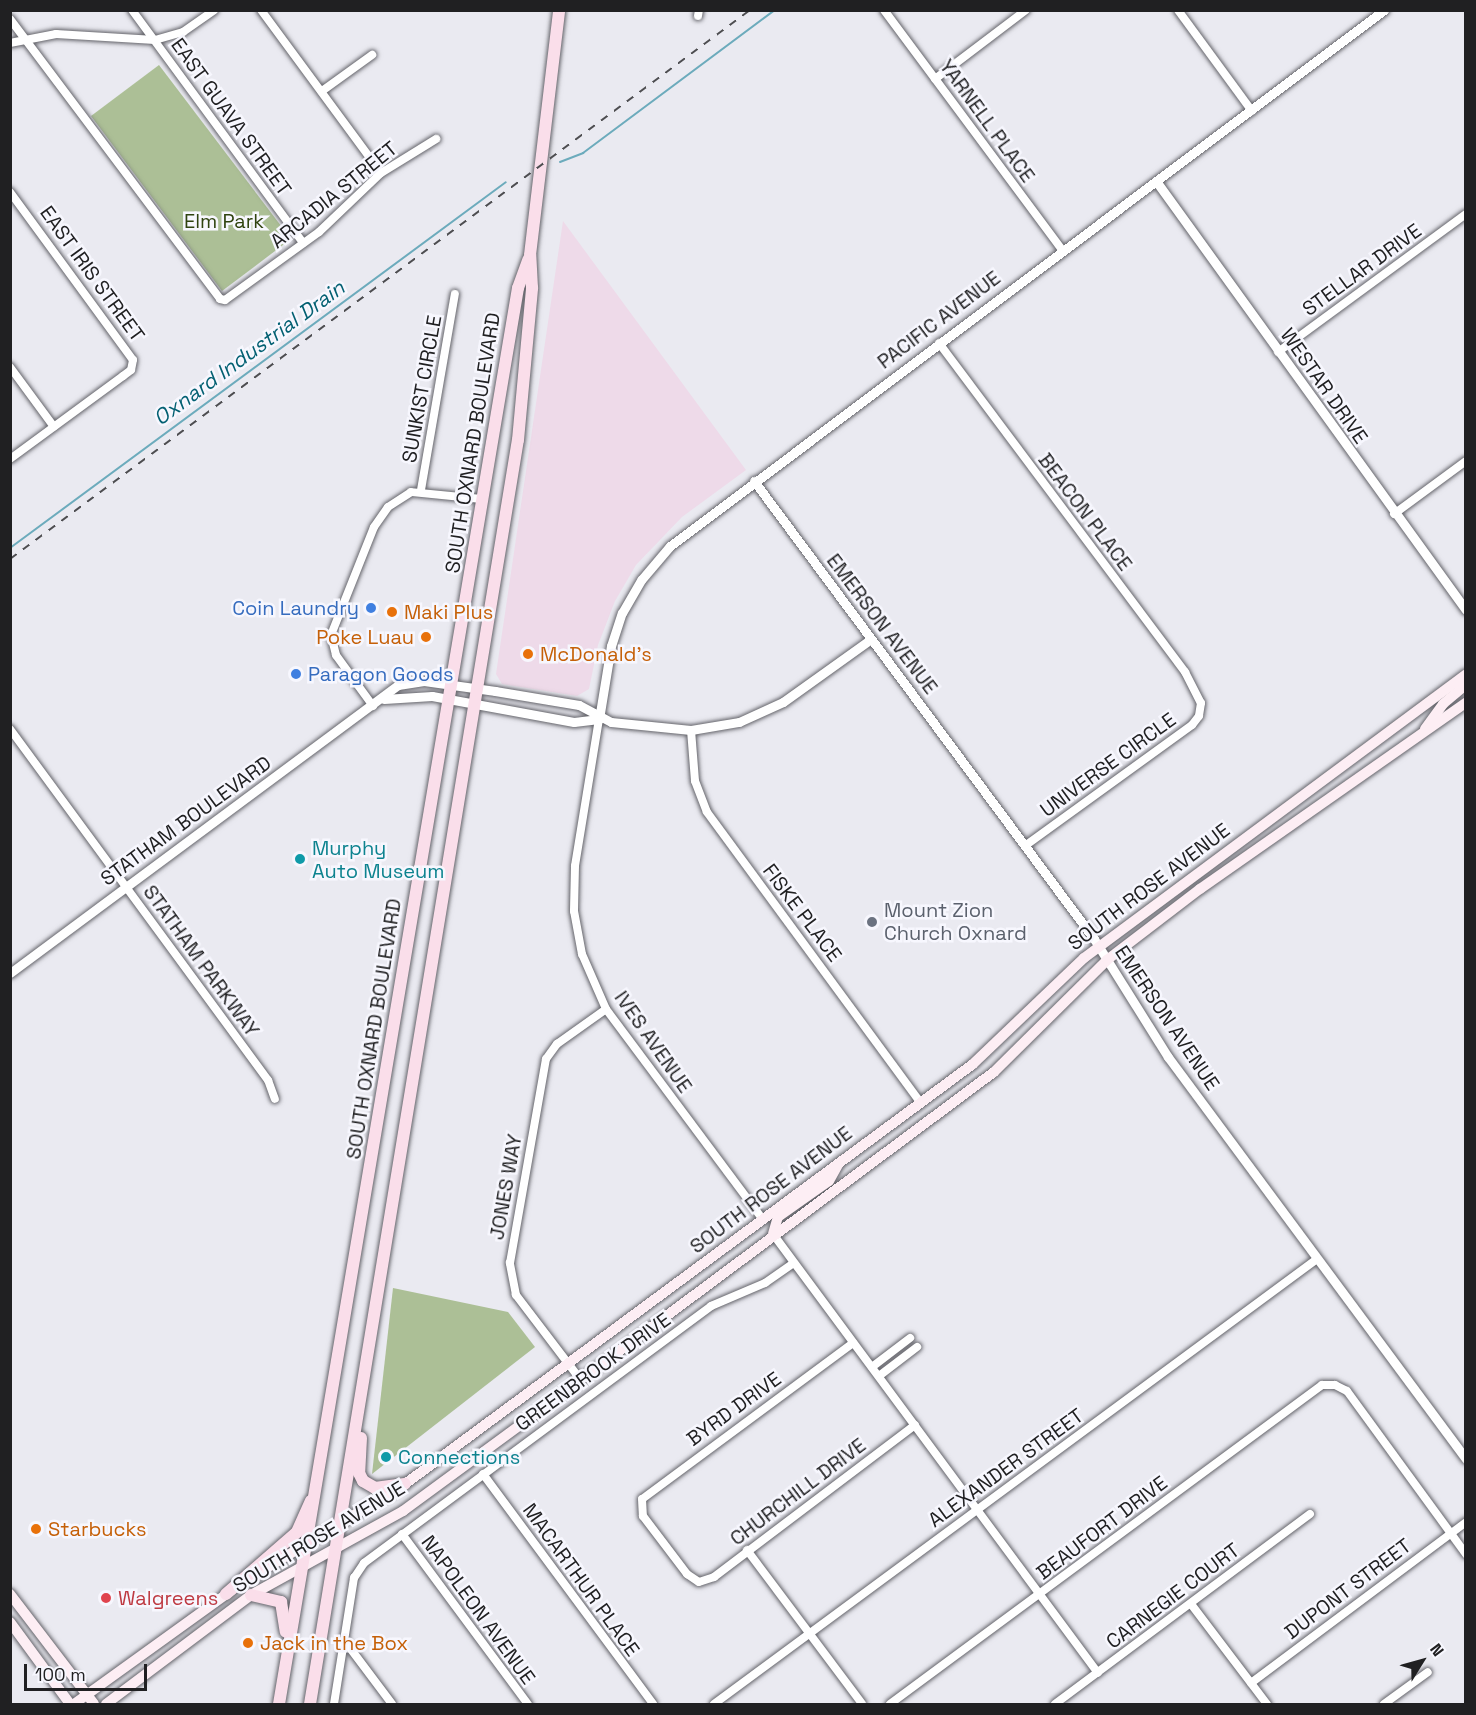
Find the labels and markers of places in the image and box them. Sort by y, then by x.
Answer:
place label: Coin Laundry [232,596,359,620]
place label: Maki Plus [404,600,493,624]
marker: Coin Laundry [364,601,378,615]
marker: Maki Plus [385,605,399,619]
place label: Poke Luau [316,625,414,649]
marker: Poke Luau [419,630,433,644]
place label: McDonald's [540,642,652,666]
marker: McDonald's [521,647,535,661]
place label: Paragon Goods [308,662,454,686]
marker: Paragon Goods [289,667,303,681]
place label: Murphy Auto Museum [312,836,445,883]
marker: Murphy Auto Museum [293,852,307,866]
place label: Mount Zion Church Oxnard [884,898,1027,945]
marker: Mount Zion Church Oxnard [865,915,879,929]
place label: Connections [398,1445,520,1469]
marker: Connections [379,1450,393,1464]
place label: Starbucks [48,1517,147,1541]
marker: Starbucks [29,1522,43,1536]
place label: Walgreens [118,1586,218,1610]
marker: Walgreens [99,1591,113,1605]
place label: Jack in the Box [260,1631,408,1655]
marker: Jack in the Box [241,1636,255,1650]

